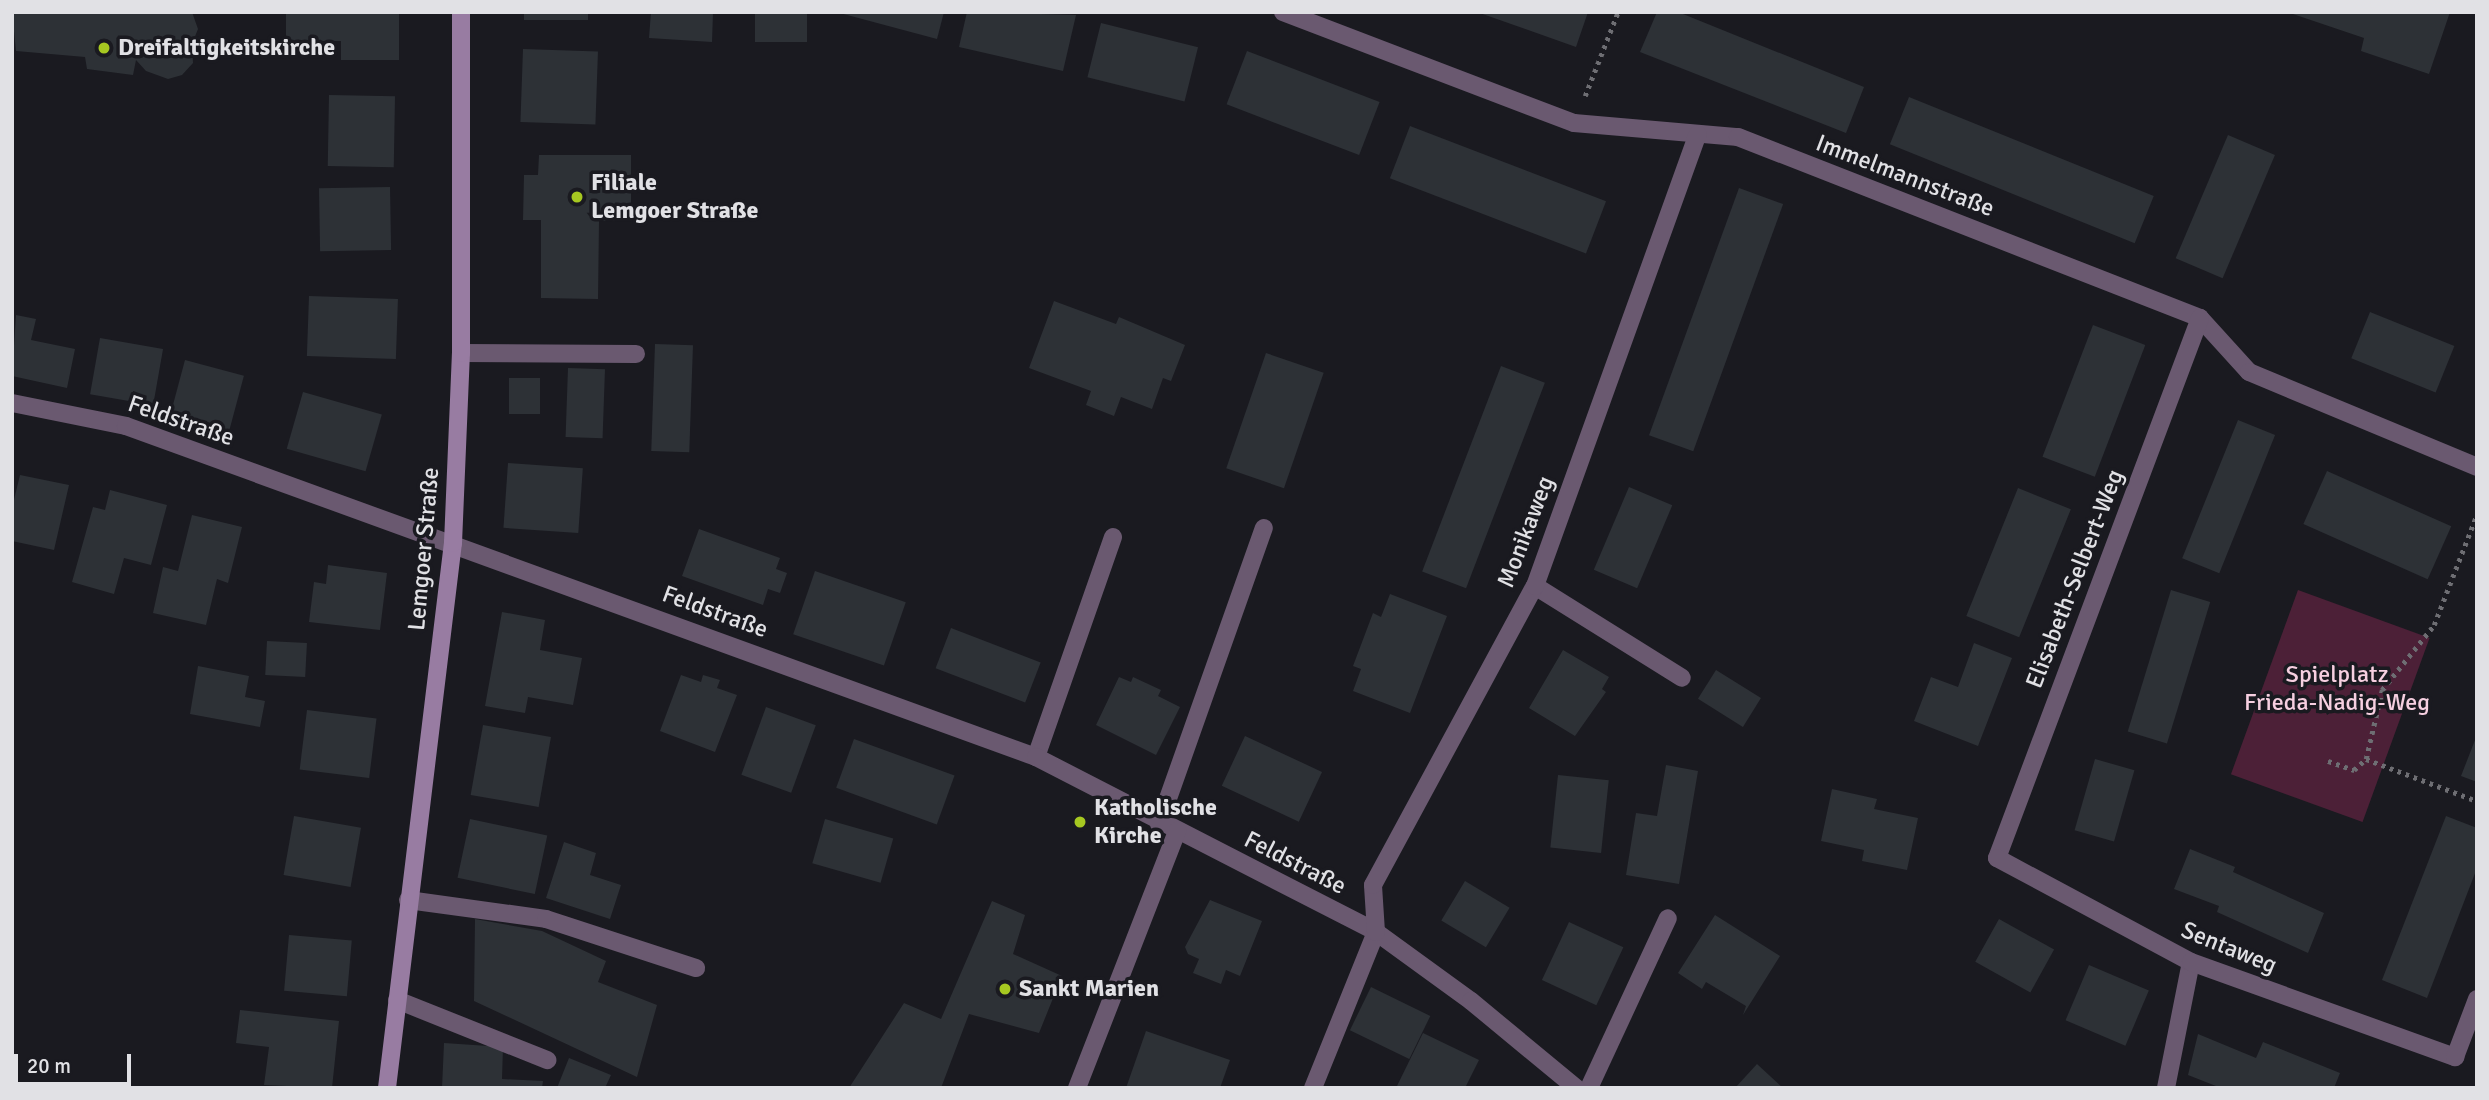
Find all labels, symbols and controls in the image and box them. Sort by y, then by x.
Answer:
place label: Dreifaltigkeitskirche [118,34,335,62]
marker: Dreifaltigkeitskirche [96,40,112,56]
street label: Immelmannstraße [1812,129,1998,223]
place label: Filiale Lemgoer Straße [591,169,758,225]
marker: Filiale Lemgoer Straße [569,189,585,205]
street label: Feldstraße [124,389,238,453]
street label: Lemgoer Straße [403,466,445,632]
street label: Elisabeth-Selbert-Weg [2020,466,2130,692]
street label: Monikaweg [1492,472,1560,592]
street label: Feldstraße [658,580,772,644]
park label: Spielplatz Frieda-Nadig-Weg [2244,661,2430,717]
place label: Katholische Kirche [1094,794,1217,850]
marker: Katholische Kirche [1072,814,1088,830]
street label: Feldstraße [1239,825,1351,901]
street label: Sentaweg [2177,916,2281,980]
place label: Sankt Marien [1019,975,1159,1003]
marker: Sankt Marien [997,981,1013,997]
scale bar [18,1040,135,1084]
text: 20 m [27,1053,71,1079]

